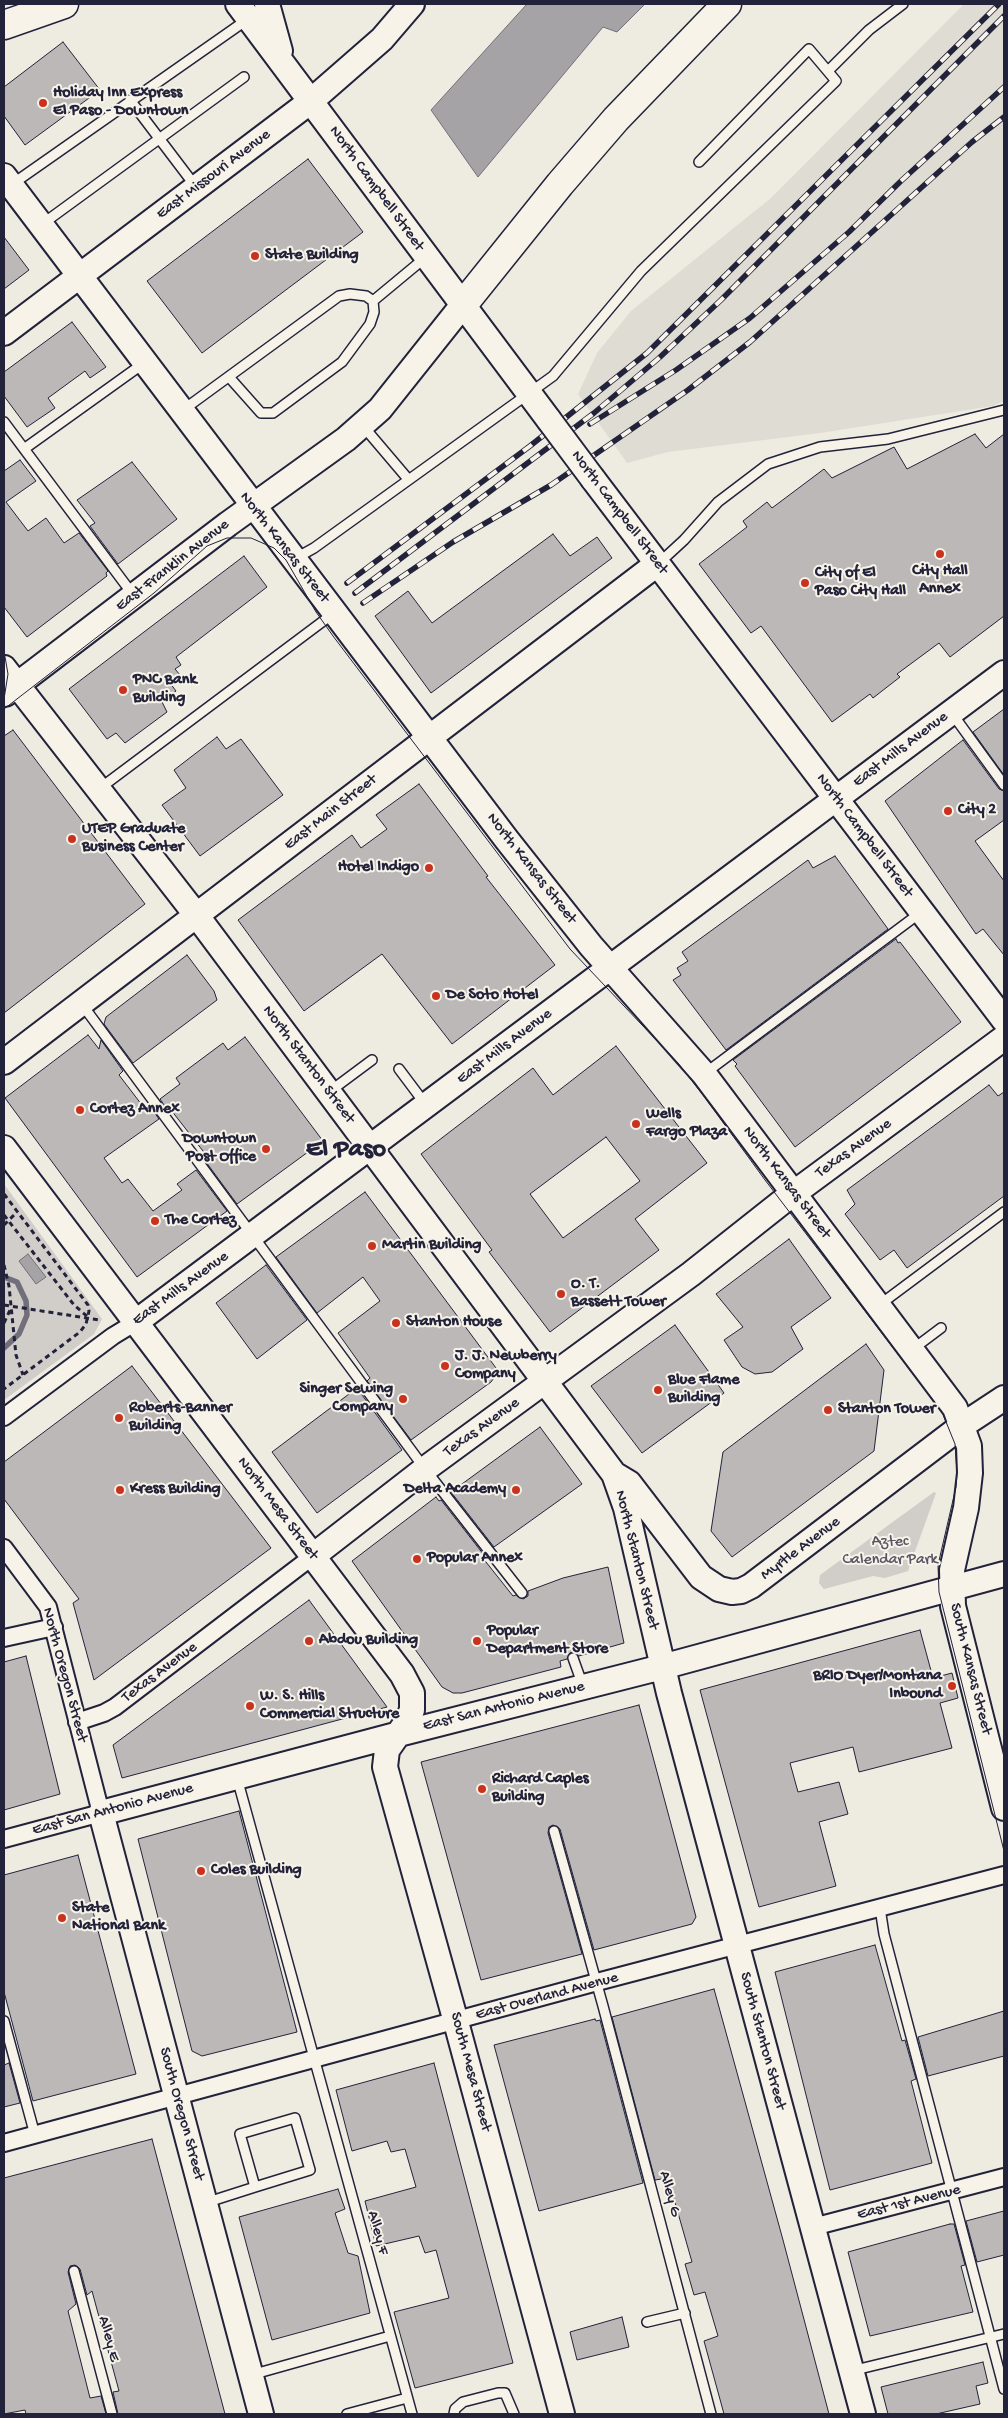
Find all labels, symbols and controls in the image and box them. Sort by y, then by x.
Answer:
place label: Holiday Inn Express El Paso - Downtown [53,84,188,122]
marker: Holiday Inn Express El Paso - Downtown [37,97,49,109]
street label: North Campbell Street [324,123,428,255]
street label: East Missouri Avenue [153,126,275,224]
place label: State Building [265,246,359,266]
marker: State Building [249,250,261,262]
street label: North Campbell Street [566,447,672,579]
street label: North Kansas Street [235,489,333,607]
street label: East Franklin Avenue [112,516,234,616]
marker: City Hall Annex [934,548,946,560]
place label: City Hall Annex [912,562,968,600]
place label: City of El Paso City Hall [815,564,906,602]
marker: City of El Paso City Hall [799,577,811,589]
place label: PNC Bank Building [133,671,197,709]
marker: PNC Bank Building [117,684,129,696]
street label: East Mills Avenue [850,708,952,792]
street label: North Campbell Street [811,770,917,902]
street label: East Main Street [281,771,381,855]
place label: City 2 [958,801,996,821]
marker: City 2 [942,805,954,817]
street label: North Kansas Street [482,810,580,928]
place label: UTEP Graduate Business Center [82,820,185,858]
marker: UTEP Graduate Business Center [66,833,78,845]
place label: Hotel Indigo [338,858,419,878]
marker: Hotel Indigo [423,862,435,874]
place label: De Soto Hotel [446,986,539,1006]
marker: De Soto Hotel [430,990,442,1002]
street label: North Stanton Street [257,1002,359,1128]
street label: East Mills Avenue [454,1005,556,1089]
place label: Cortez Annex [90,1100,180,1120]
marker: Cortez Annex [74,1104,86,1116]
place label: Wells Fargo Plaza [646,1105,727,1143]
street label: Texas Avenue [812,1115,896,1183]
marker: Wells Fargo Plaza [630,1118,642,1130]
street label: North Kansas Street [737,1123,835,1243]
place label: Downtown Post Office [182,1130,256,1168]
district label: El Paso [306,1135,386,1167]
marker: Downtown Post Office [260,1143,272,1155]
place label: The Cortez [165,1211,236,1231]
marker: The Cortez [149,1215,161,1227]
place label: Martin Building [382,1236,481,1256]
marker: Martin Building [366,1240,378,1252]
street label: East Mills Avenue [129,1248,233,1330]
place label: O. T. Bassett Tower [571,1275,666,1313]
marker: O. T. Bassett Tower [555,1288,567,1300]
place label: Stanton House [406,1313,502,1333]
marker: Stanton House [390,1317,402,1329]
place label: J. J. Newberry Company [455,1347,557,1385]
marker: J. J. Newberry Company [439,1360,451,1372]
place label: Blue Flame Building [668,1371,739,1409]
place label: Singer Sewing Company [299,1380,393,1418]
marker: Blue Flame Building [652,1384,664,1396]
marker: Singer Sewing Company [397,1393,409,1405]
street label: Texas Avenue [440,1394,524,1462]
place label: Roberts-Banner Building [129,1399,232,1437]
place label: Stanton Tower [838,1400,935,1420]
marker: Stanton Tower [822,1404,834,1416]
marker: Roberts-Banner Building [113,1412,125,1424]
street label: North Mesa Street [232,1454,322,1564]
place label: Kress Building [130,1480,221,1500]
place label: Delta Academy [404,1480,506,1500]
marker: Kress Building [114,1484,126,1496]
marker: Delta Academy [510,1484,522,1496]
street label: North Stanton Street [609,1488,663,1632]
street label: Myrtle Avenue [757,1513,845,1585]
park label: Aztec Calendar Park [842,1533,938,1571]
place label: Popular Annex [427,1549,523,1569]
marker: Popular Annex [411,1553,423,1565]
street label: South Kansas Street [944,1601,996,1737]
street label: North Oregon Street [37,1606,91,1744]
place label: Popular Department Store [487,1622,608,1660]
place label: Abdou Building [319,1631,418,1651]
marker: Abdou Building [303,1635,315,1647]
marker: Popular Department Store [471,1635,483,1647]
street label: Texas Avenue [118,1638,202,1708]
place label: BRIO Dyer/Montana Inbound [813,1667,942,1705]
street label: East San Antonio Avenue [421,1678,587,1736]
marker: BRIO Dyer/Montana Inbound [946,1680,958,1692]
place label: W. S. Hills Commercial Structure [260,1687,399,1725]
marker: W. S. Hills Commercial Structure [244,1700,256,1712]
place label: Richard Caples Building [492,1770,589,1808]
street label: East San Antonio Avenue [30,1779,196,1841]
marker: Richard Caples Building [476,1783,488,1795]
place label: Coles Building [211,1861,302,1881]
marker: Coles Building [195,1865,207,1877]
place label: State National Bank [72,1899,165,1937]
marker: State National Bank [56,1912,68,1924]
street label: East Overland Avenue [474,1969,620,2025]
street label: South Stanton Street [734,1970,790,2112]
street label: South Mesa Street [445,2010,495,2134]
street label: South Oregon Street [154,2045,208,2183]
street label: Alley G [654,2169,684,2219]
street label: East 1st Avenue [855,2181,963,2225]
street label: Alley F [362,2209,392,2257]
street label: Alley E [93,2314,123,2364]

